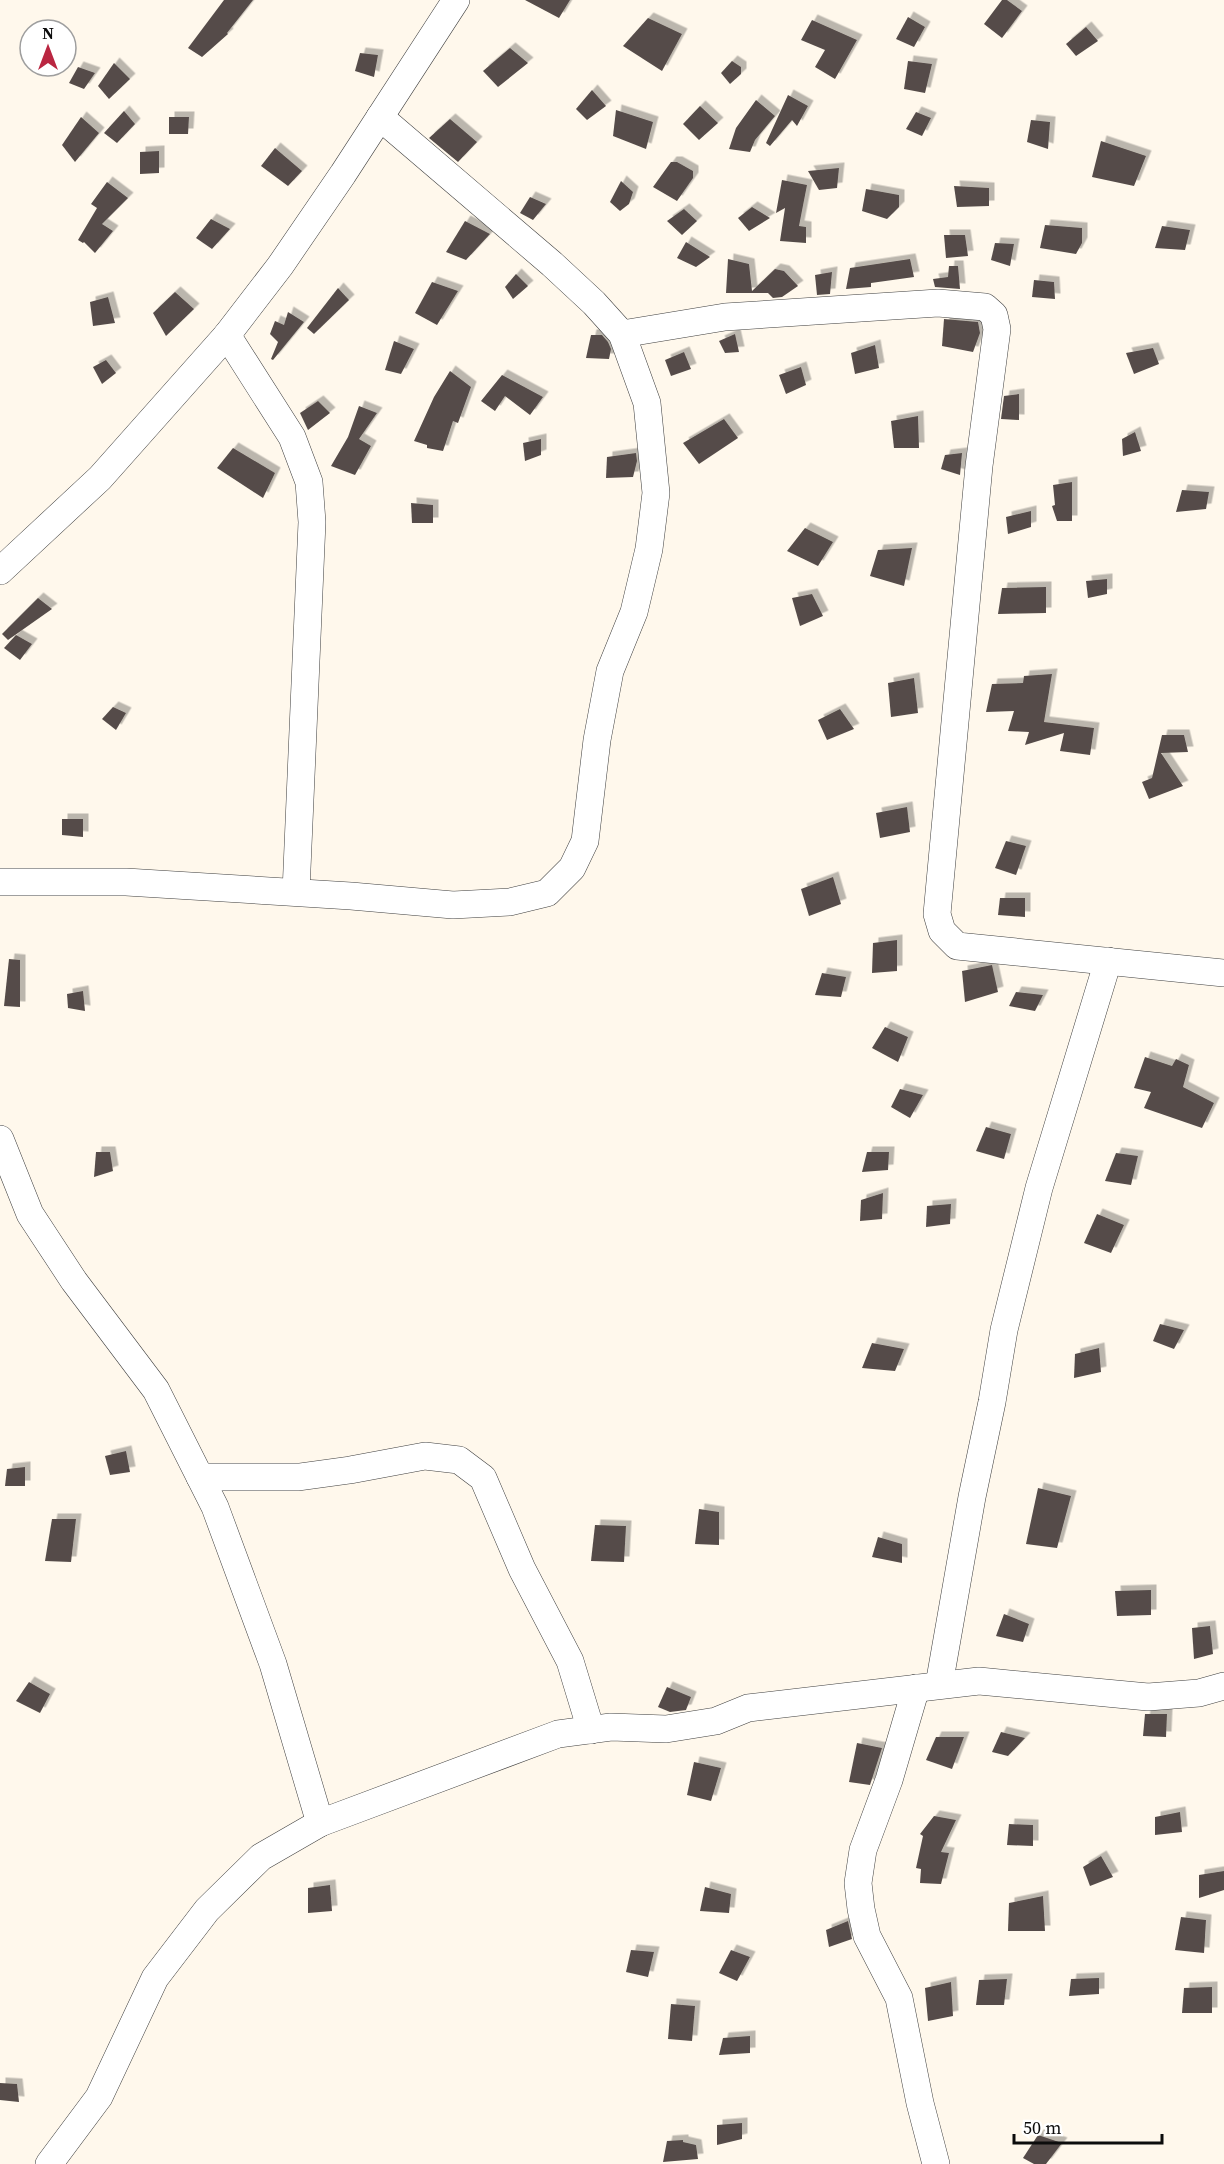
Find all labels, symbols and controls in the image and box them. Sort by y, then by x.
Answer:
north arrow [18,18,78,78]
text: N [42,22,54,44]
scale bar [1014,2107,1162,2145]
text: 50 m [1023,2115,1061,2140]

